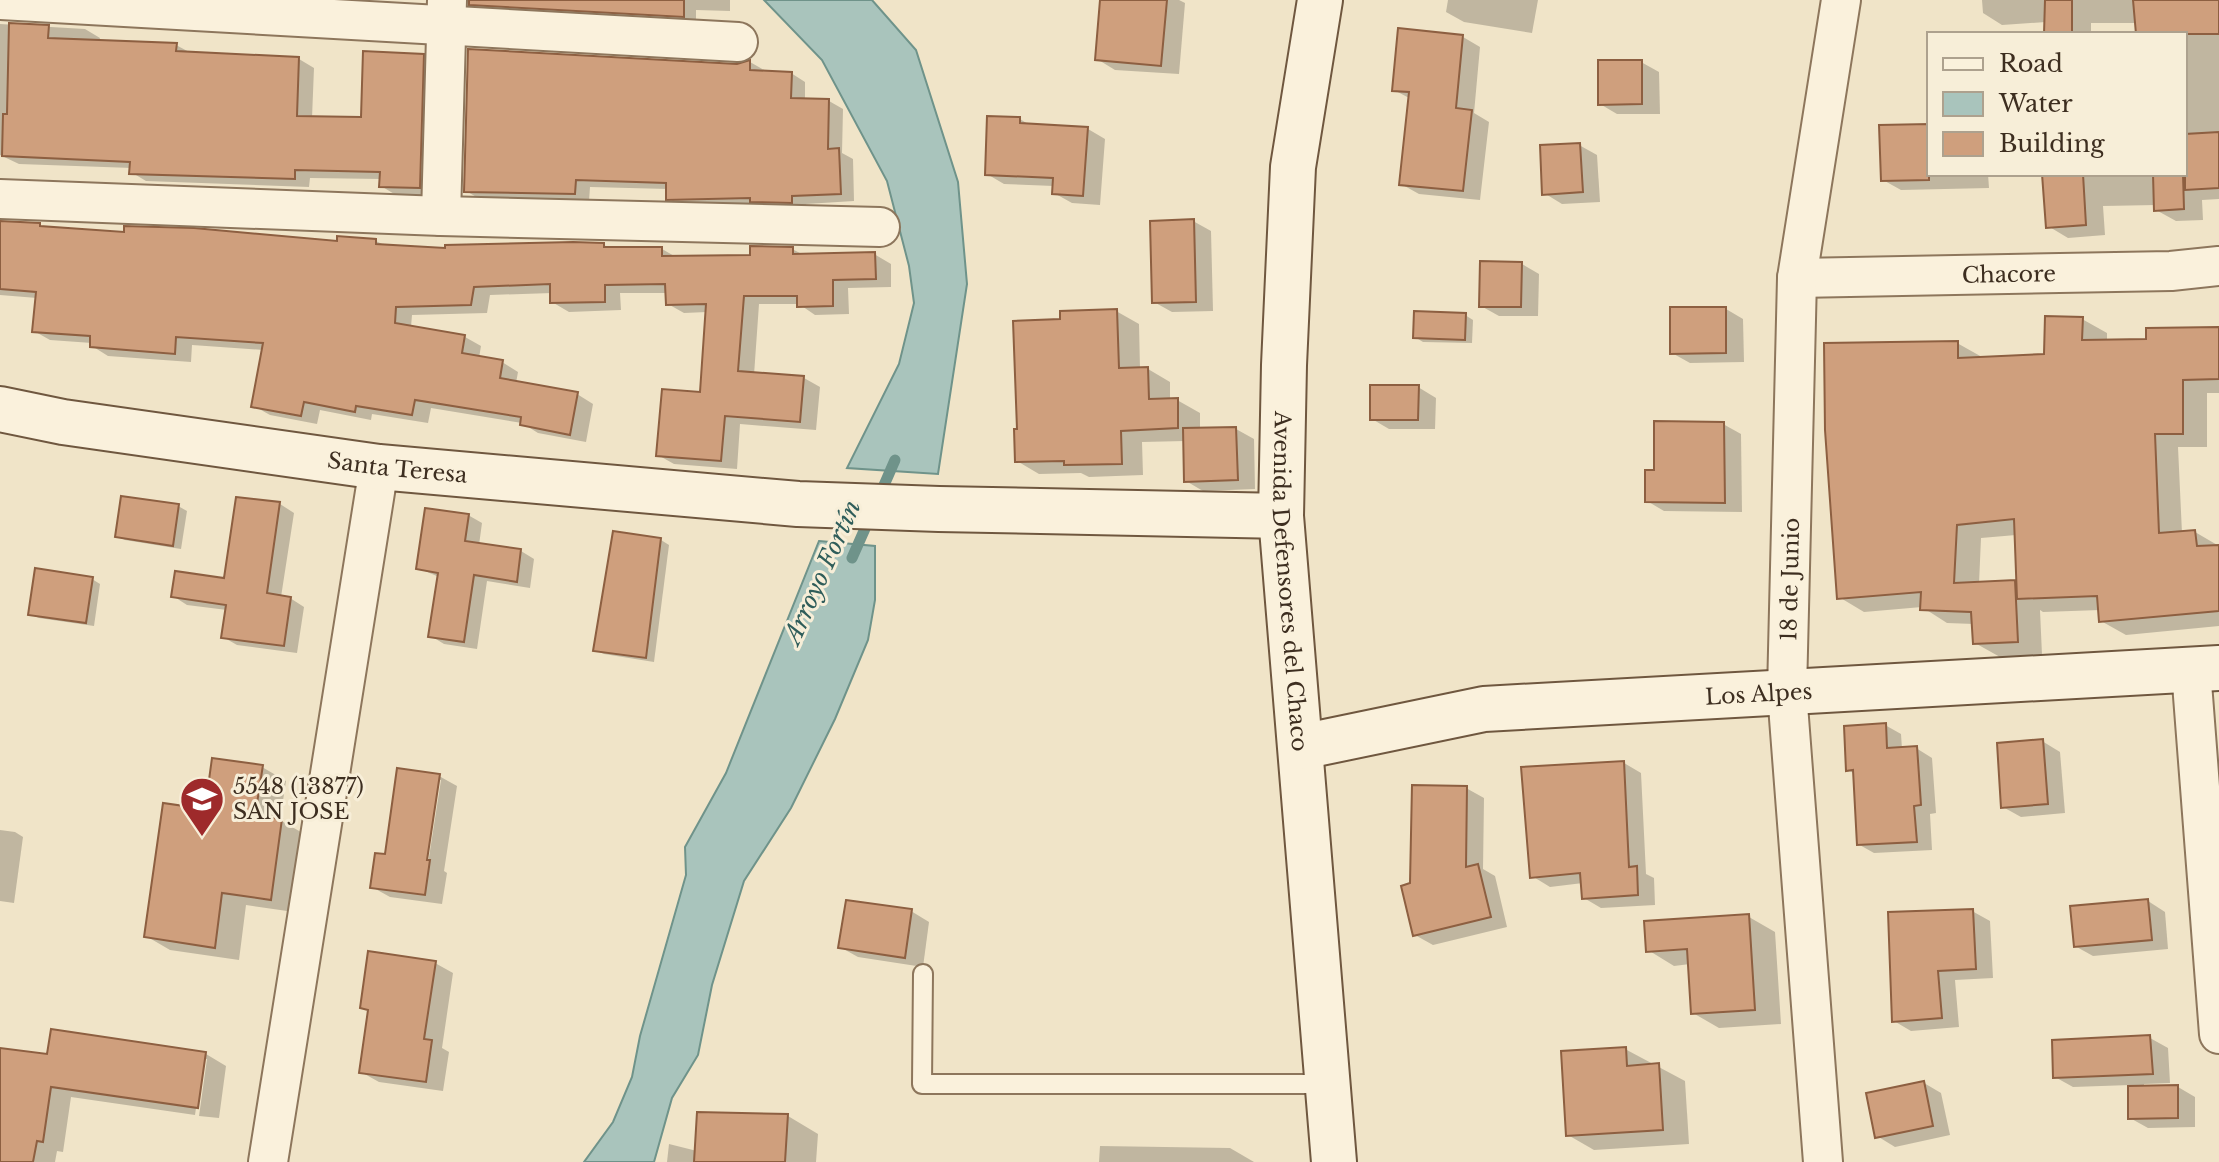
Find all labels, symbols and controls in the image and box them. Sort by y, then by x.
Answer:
legend [1927,32,2187,176]
text: Road [1999,49,2063,78]
text: Water [1998,89,2073,118]
text: Building [1999,129,2105,158]
street label: Chacore [1962,260,2056,288]
street label: Avenida Defensores del Chaco [1267,410,1314,753]
street label: Santa Teresa [326,446,469,488]
water label: Arroyo Fortín [776,496,867,651]
street label: 18 de Junio [1775,517,1805,641]
street label: Los Alpes [1704,677,1813,710]
place label: 5548 (13877) SAN JOSE [233,773,364,825]
school or university icon: 5548 (13877) SAN JOSE [178,775,226,838]

